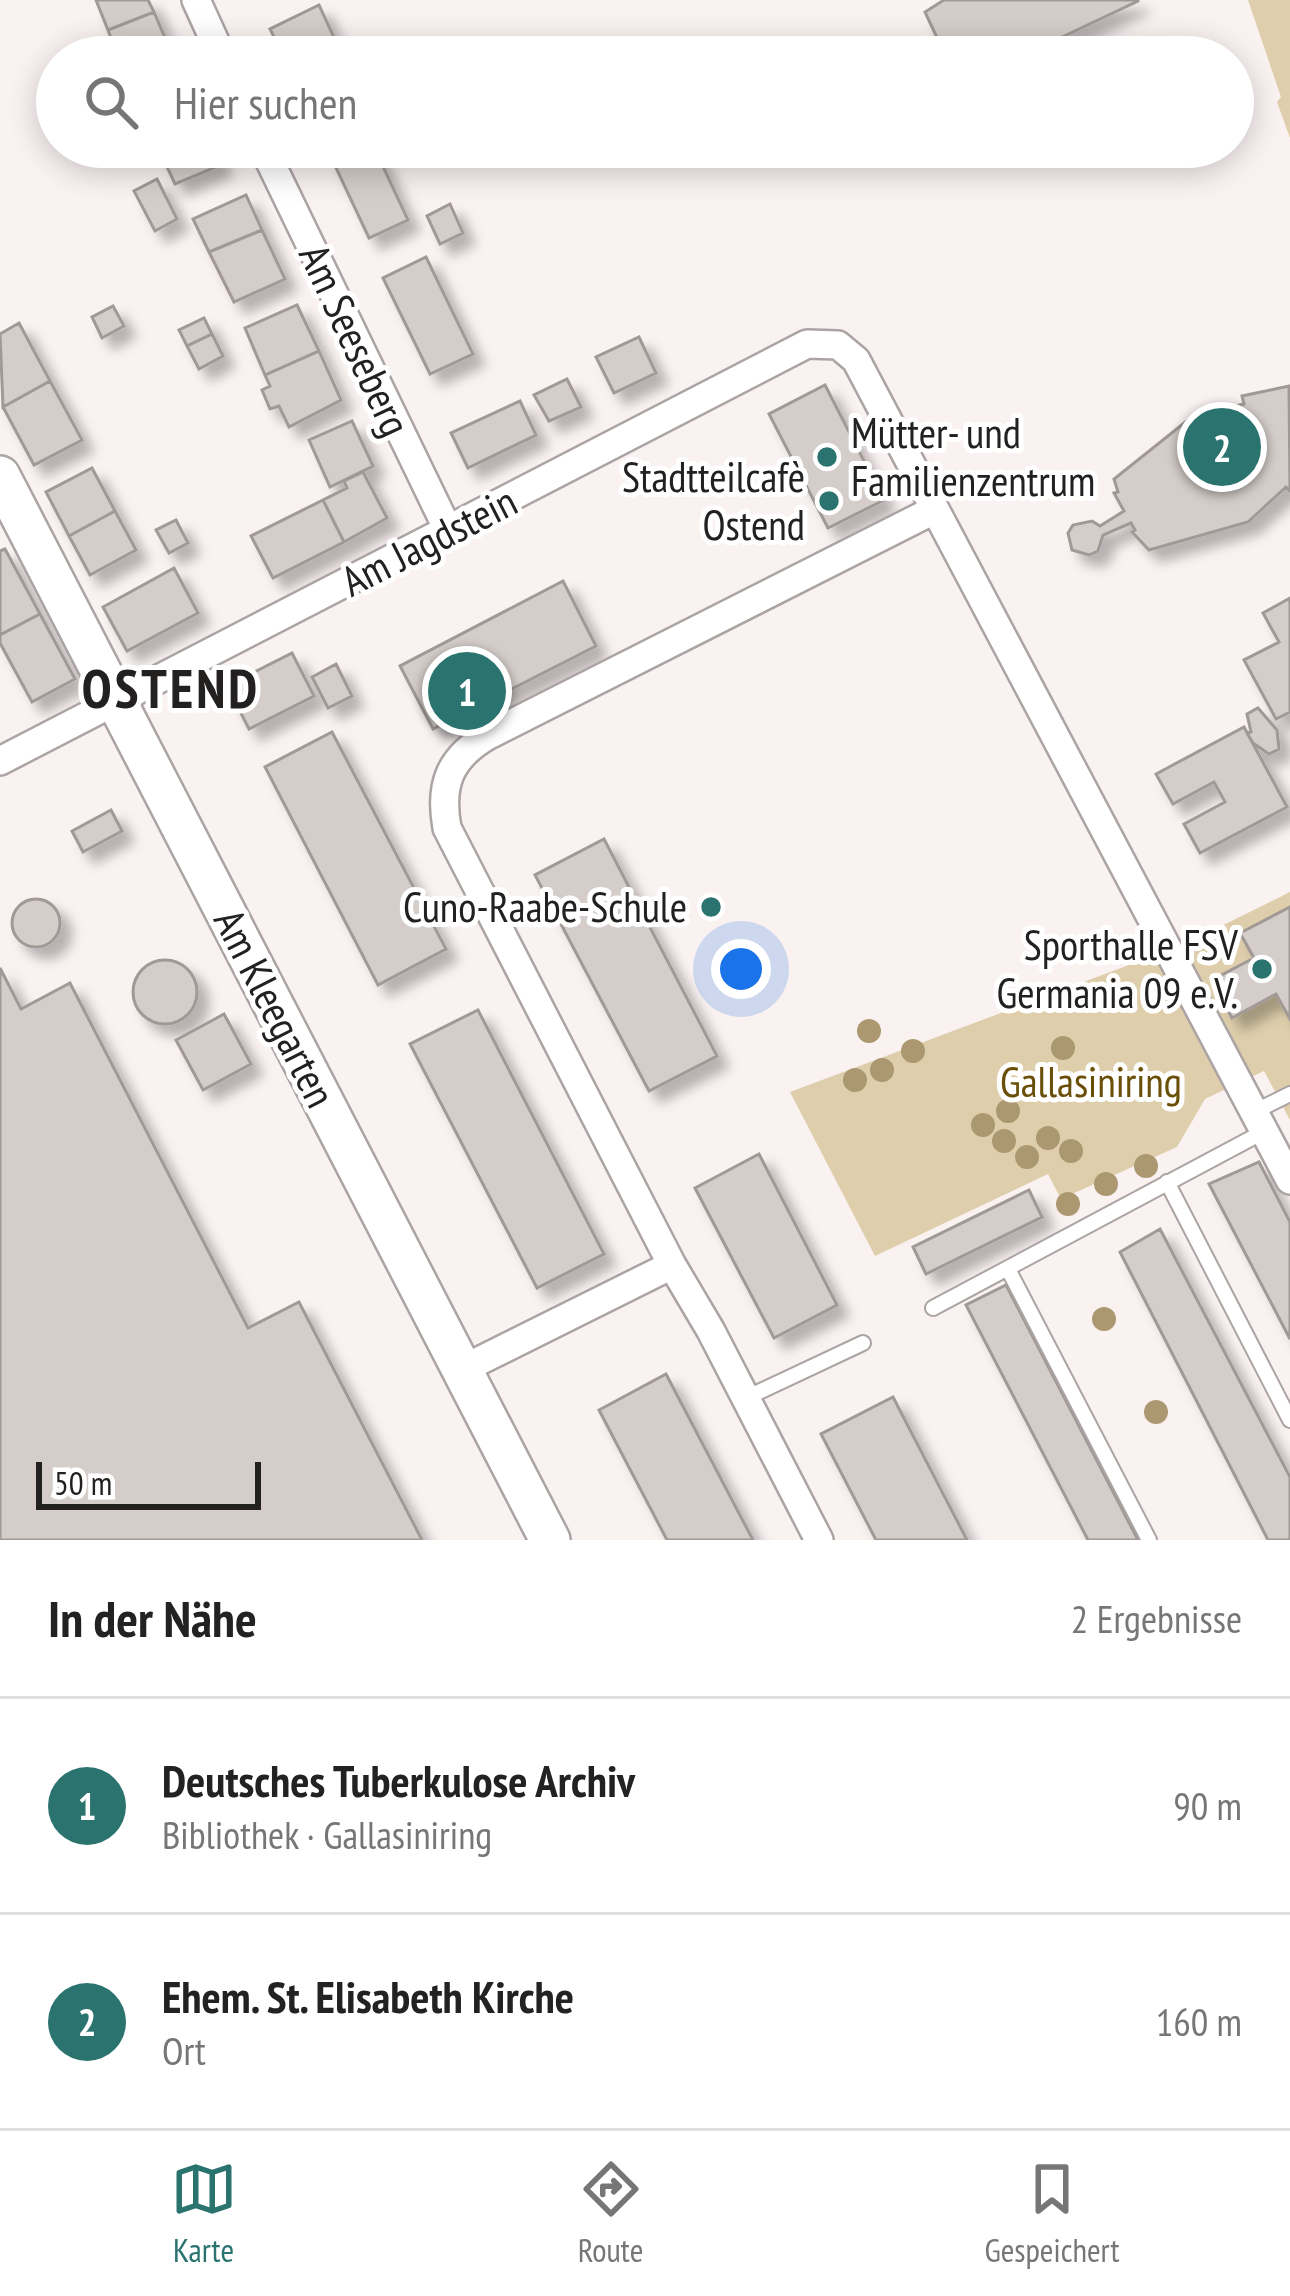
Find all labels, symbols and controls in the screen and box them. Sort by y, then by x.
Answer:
search box [36,36,1254,168]
icon: search [78,69,144,135]
text: Hier suchen [174,73,357,131]
street label: Am Seeseberg [287,235,424,444]
pin: 2 [1183,402,1261,492]
place label: Mütter- und Familienzentrum [851,405,1095,508]
marker: Mütter- und Familienzentrum [814,444,840,470]
place label: Stadtteilcafè Ostend [622,449,805,552]
street label: Am Jagdstein [332,473,526,608]
marker: Stadtteilcafè Ostend [816,488,842,514]
pin: 1 [428,646,506,736]
district label: OSTEND [82,653,260,723]
place label: Cuno-Raabe-Schule [403,879,687,934]
marker: Cuno-Raabe-Schule [698,894,724,920]
street label: Am Kleegarten [202,899,349,1116]
place label: Sporthalle FSV Germania 09 e.V. [997,917,1239,1020]
your location [711,939,771,999]
marker: Sporthalle FSV Germania 09 e.V. [1249,956,1275,982]
park label: Gallasiniring [1000,1054,1182,1109]
scale bar [36,1456,261,1509]
text: 50 m [54,1461,112,1504]
text: In der Nähe [48,1585,257,1651]
text: 2 Ergebnisse [1071,1593,1242,1644]
text: Deutsches Tuberkulose Archiv [162,1751,635,1809]
text: 1 [78,1780,96,1831]
text: 90 m [1173,1780,1242,1831]
text: Bibliothek · Gallasiniring [162,1809,492,1860]
text: Ehem. St. Elisabeth Kirche [162,1967,574,2025]
text: 2 [78,1996,96,2047]
text: 160 m [1156,1996,1242,2047]
text: Ort [162,2025,206,2076]
tab: Karte [171,2156,237,2271]
tab: Route [578,2156,644,2271]
tab: Gespeichert [985,2156,1119,2271]

